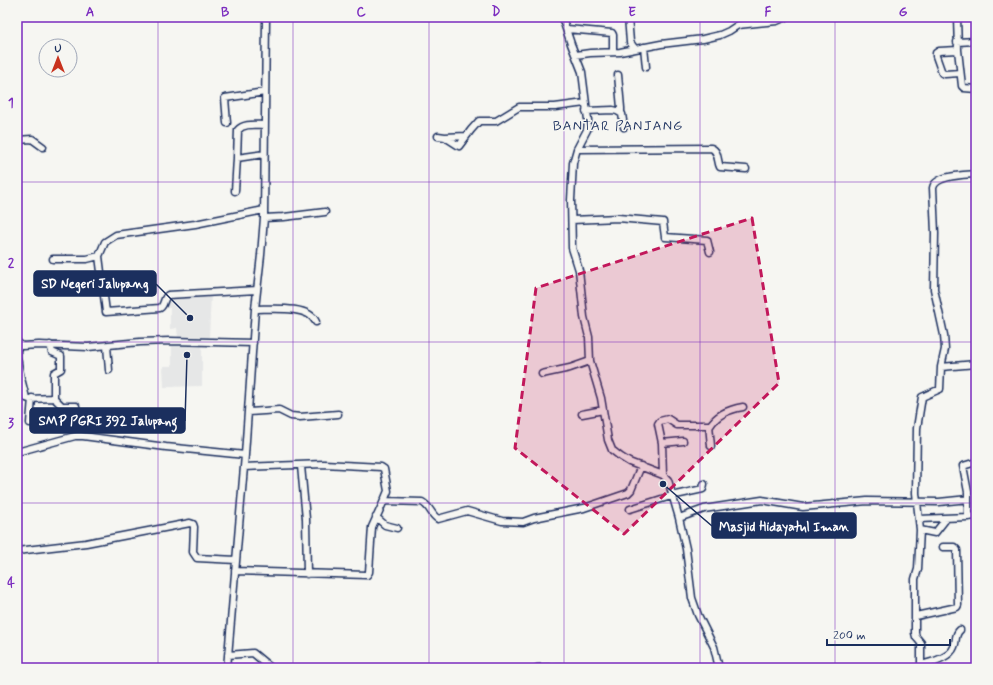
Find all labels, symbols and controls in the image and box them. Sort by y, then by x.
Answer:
text: A [86,4,94,21]
text: B [221,4,230,21]
text: C [356,4,366,21]
text: D [492,4,501,21]
text: E [628,4,636,21]
text: F [765,4,772,21]
text: G [899,4,908,21]
north arrow [38,38,78,78]
text: U [54,42,62,56]
text: 1 [8,95,14,112]
district label: BANTAR PANJANG [553,117,683,135]
text: 2 [8,255,15,272]
callout: SD Negeri Jalupang [34,271,156,296]
text: SD Negeri Jalupang [41,276,149,294]
callout: SMP PGRI 392 Jalupang [30,408,185,433]
text: SMP PGRI 392 Jalupang [39,413,177,433]
text: 3 [8,415,14,432]
callout: Masjid Hidayatul Iman [712,513,856,538]
text: Masjid Hidayatul Iman [719,519,850,537]
text: 4 [7,575,15,592]
scale bar [827,621,950,647]
text: 200 m [833,628,866,644]

